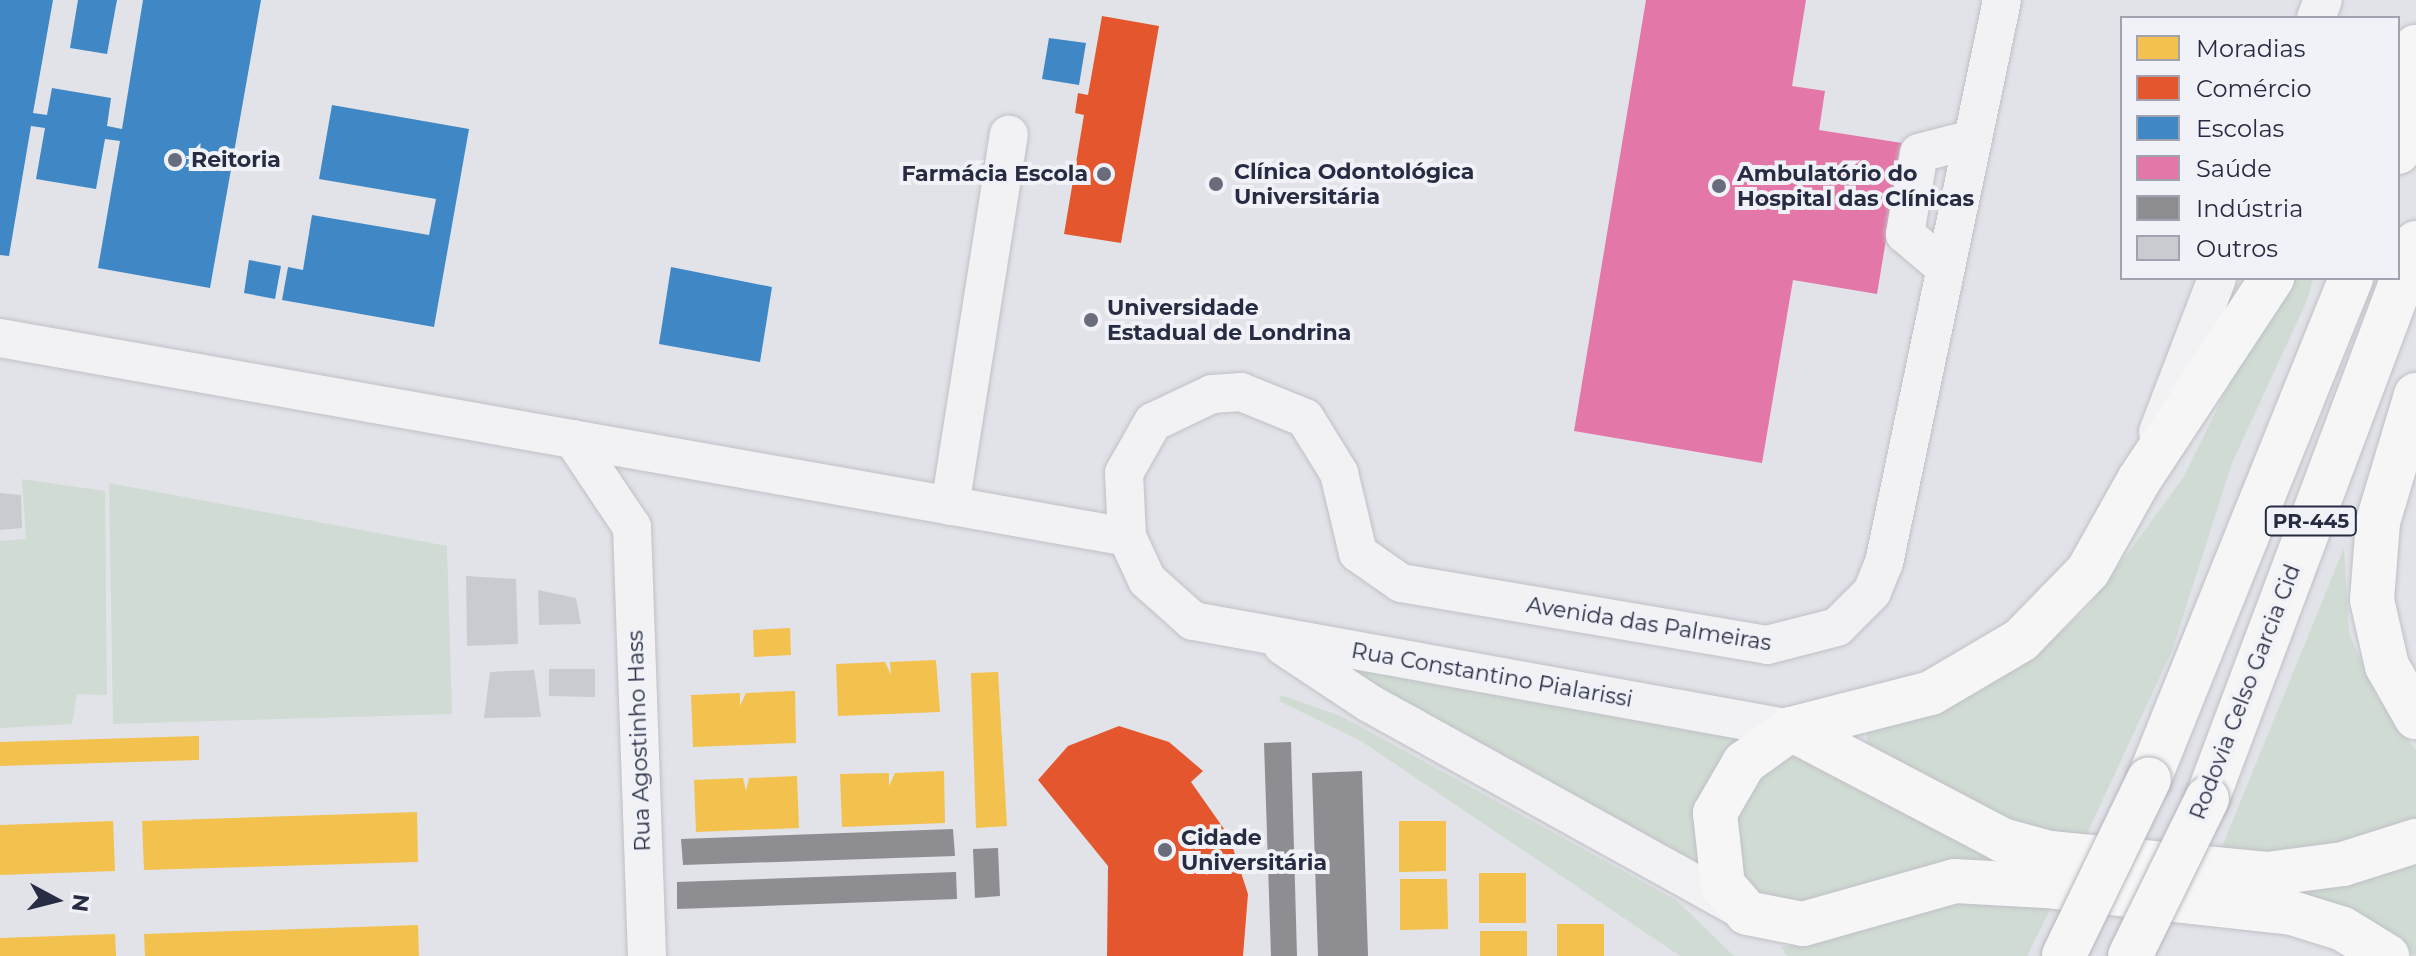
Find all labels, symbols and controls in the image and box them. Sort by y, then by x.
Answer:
legend [2120,16,2400,280]
text: Moradias [2196,34,2305,63]
text: Comércio [2196,74,2312,103]
text: Escolas [2196,114,2284,143]
place label: Reitoria [191,147,281,173]
marker: Reitoria [166,151,184,169]
text: Saúde [2196,154,2272,183]
place label: Clínica Odontológica Universitária [1234,158,1474,210]
place label: Ambulatório do Hospital das Clínicas [1737,160,1974,212]
place label: Farmácia Escola [901,161,1088,187]
marker: Farmácia Escola [1095,165,1113,183]
marker: Clínica Odontológica Universitária [1205,173,1227,195]
marker: Ambulatório do Hospital das Clínicas [1708,175,1730,197]
text: Indústria [2196,194,2303,223]
text: Outros [2196,234,2278,263]
place label: Universidade Estadual de Londrina [1107,294,1351,346]
marker: Universidade Estadual de Londrina [1082,311,1100,329]
road number: PR-445 [2263,505,2359,537]
street label: Rodovia Celso Garcia Cid [2184,561,2306,823]
street label: Avenida das Palmeiras [1525,592,1773,656]
street label: Rua Agostinho Hass [622,630,656,852]
street label: Rua Constantino Pialarissi [1349,637,1635,713]
place label: Cidade Universitária [1181,824,1327,876]
marker: Cidade Universitária [1156,841,1174,859]
north arrow [16,860,96,940]
text: N [66,893,95,913]

